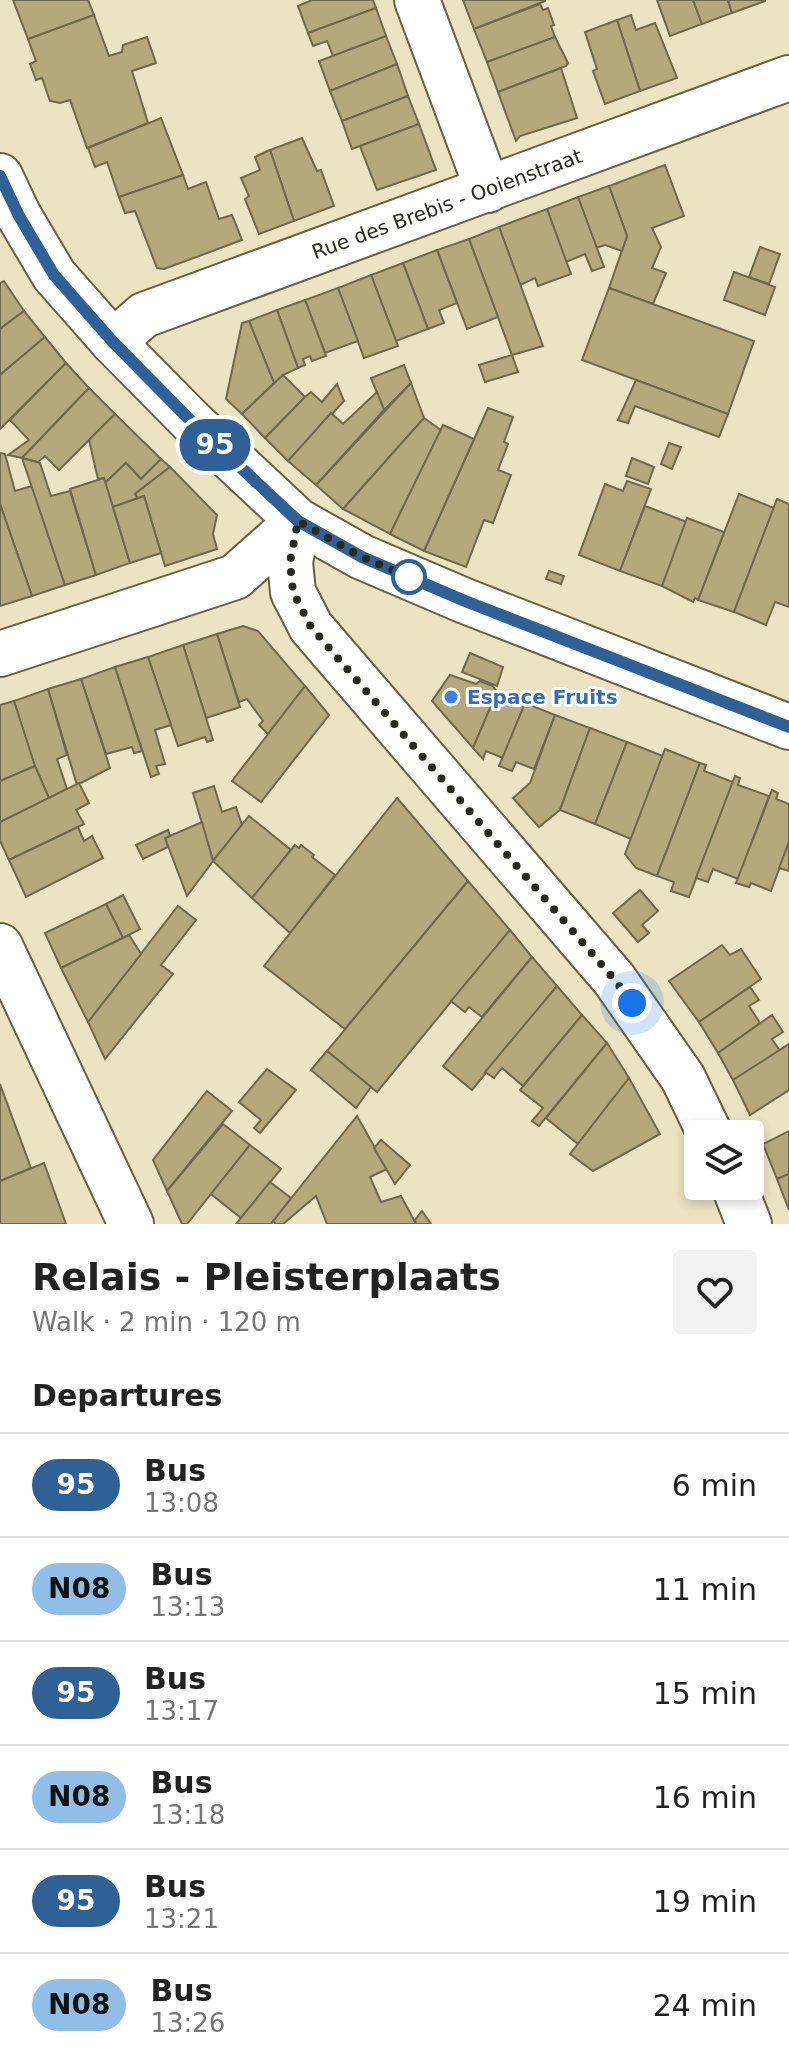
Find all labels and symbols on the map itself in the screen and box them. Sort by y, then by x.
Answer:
street label: Rue des Brebis - Ooienstraat [309,144,586,264]
line badge: 95 [179,419,251,471]
unlabelled marker [392,560,426,594]
place label: Espace Fruits [467,685,618,709]
marker: Espace Fruits [442,688,460,706]
your location [612,983,652,1023]

